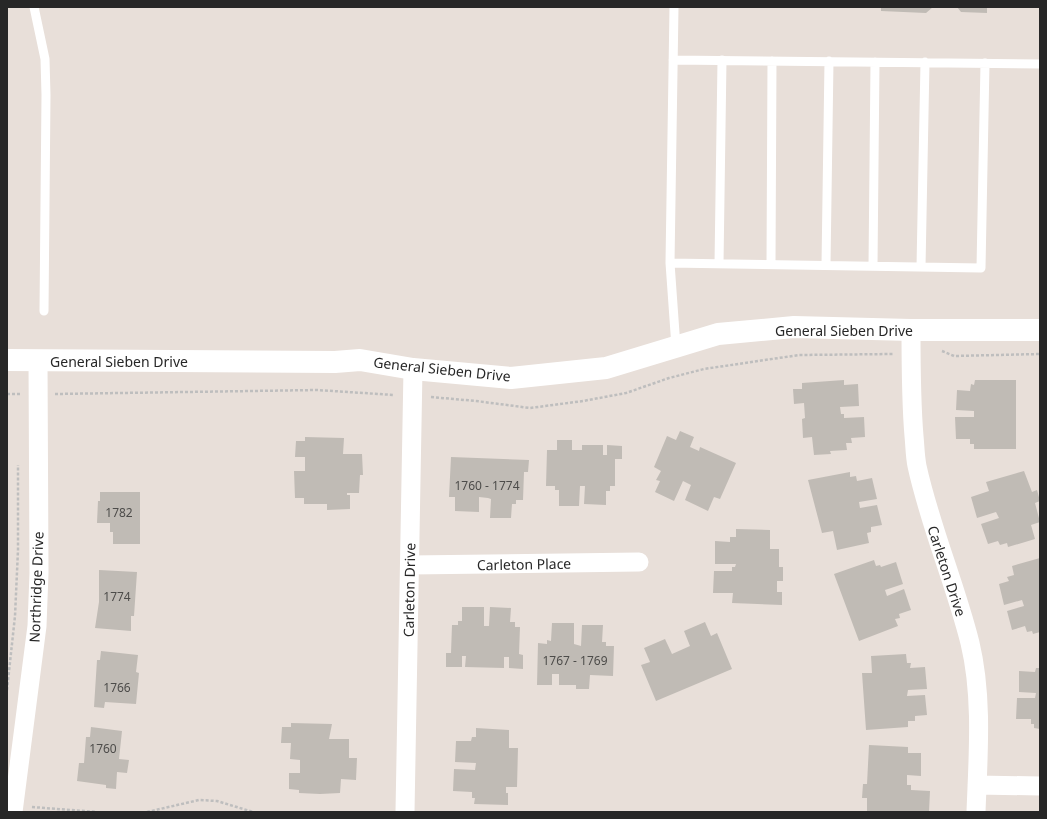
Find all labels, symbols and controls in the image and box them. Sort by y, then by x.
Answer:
street label: General Sieben Drive [775,321,913,340]
street label: General Sieben Drive [50,352,188,371]
street label: General Sieben Drive [372,352,512,386]
house number: 1760 - 1774 [454,477,520,494]
house number: 1782 [105,504,133,521]
street label: Carleton Drive [923,523,971,619]
street label: Northridge Drive [25,531,47,643]
street label: Carleton Drive [399,543,419,637]
street label: Carleton Place [477,554,571,574]
house number: 1774 [103,588,131,605]
house number: 1767 - 1769 [542,652,608,669]
house number: 1766 [103,679,131,696]
house number: 1760 [89,740,117,757]

